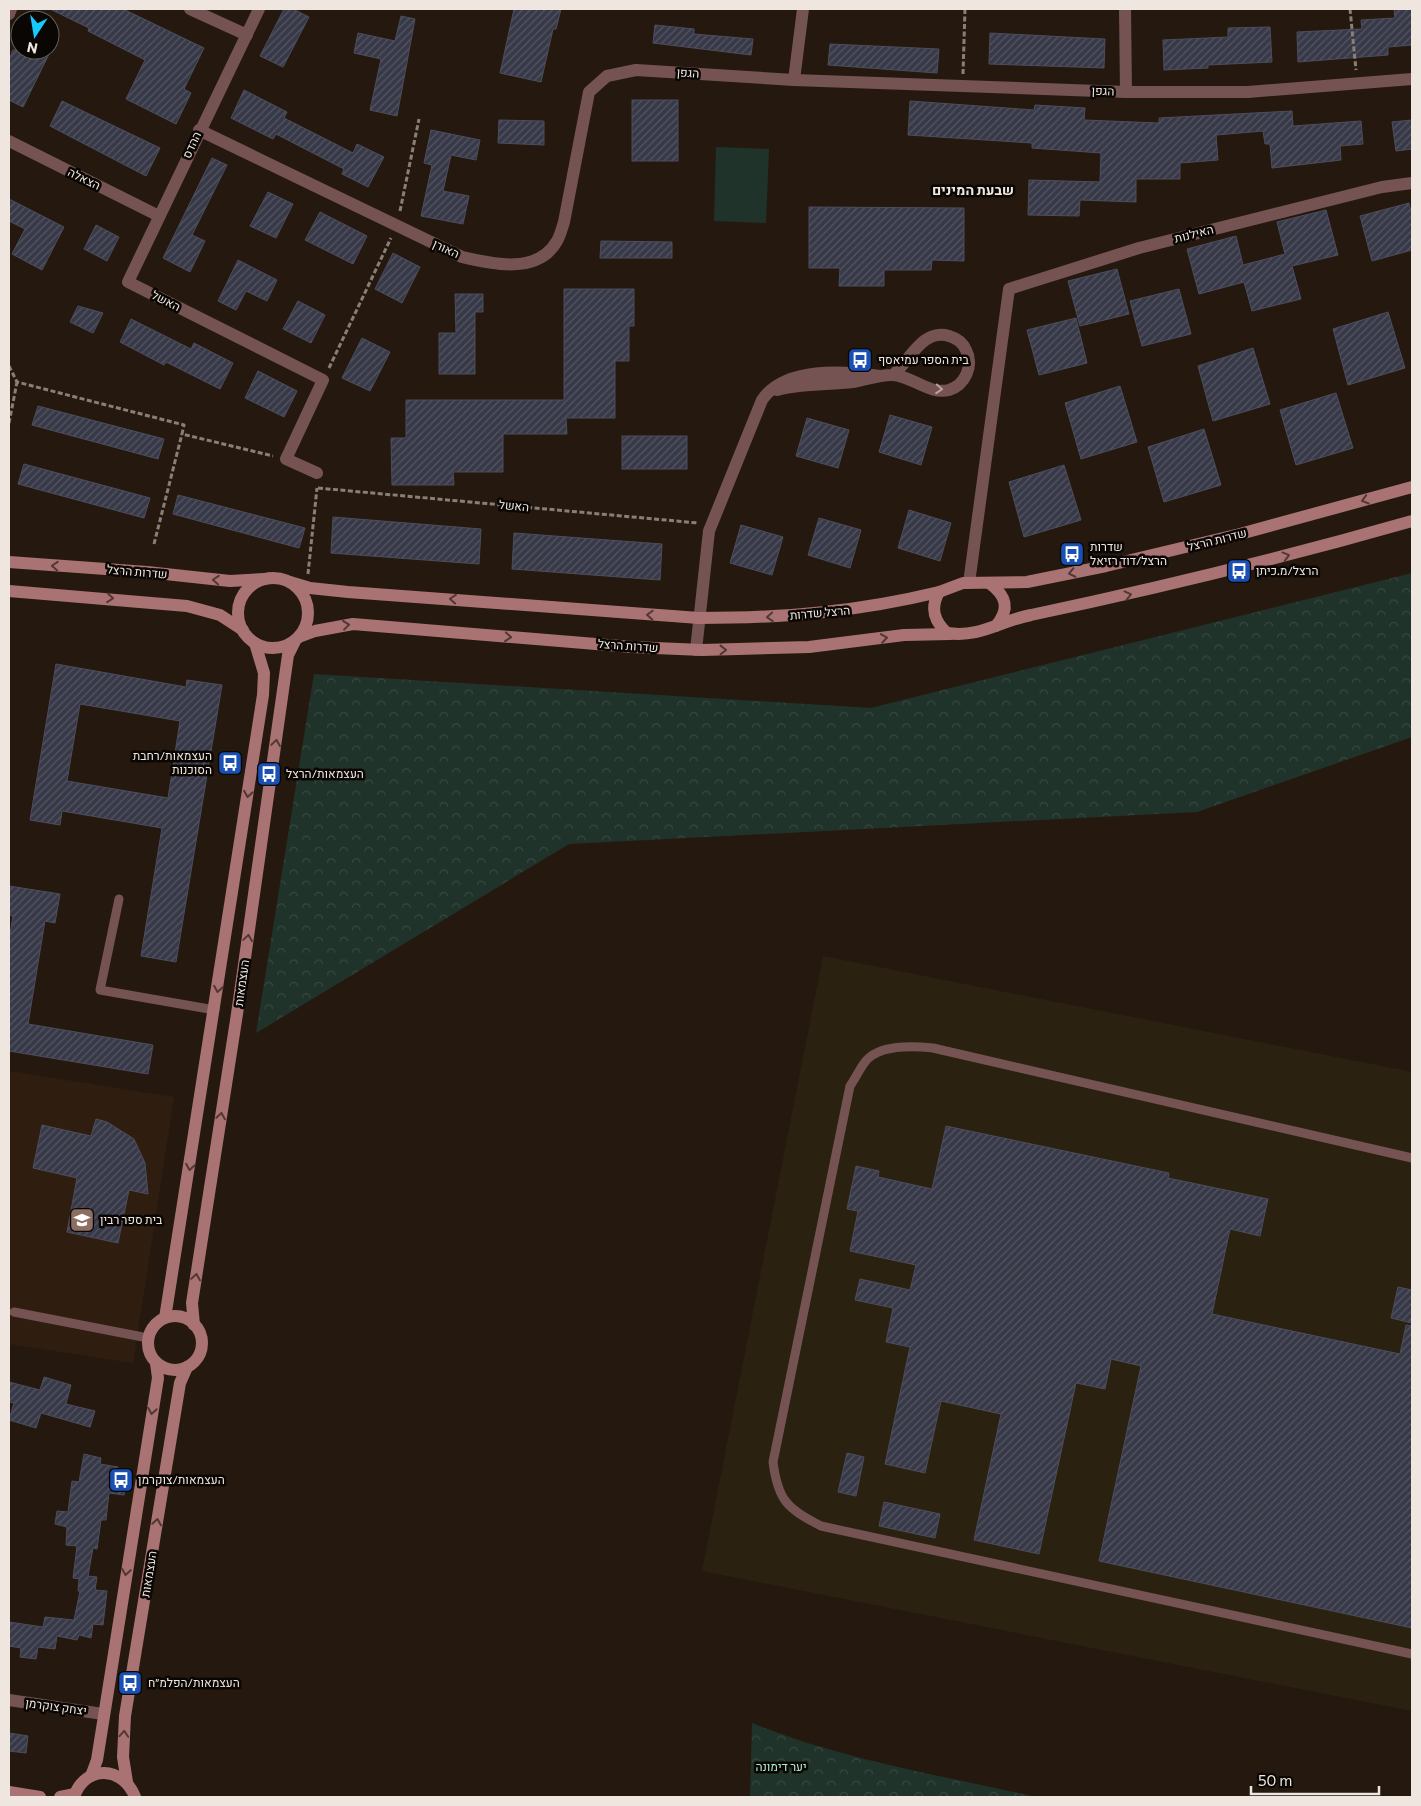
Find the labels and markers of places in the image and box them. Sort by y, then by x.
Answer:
bus stop icon: בית הספר עמיאסף [847,347,873,373]
place label: בית הספר עמיאסף [878,352,969,366]
place label: שדרות הרצל/דוד רזיאל [1090,539,1167,567]
bus stop icon: שדרות הרצל/דוד רזיאל [1059,541,1085,567]
bus stop icon: הרצל/מ.כיתן [1226,558,1252,584]
place label: הרצל/מ.כיתן [1256,563,1318,577]
place label: העצמאות/רחבת הסוכנות [133,748,212,776]
bus stop icon: העצמאות/רחבת הסוכנות [217,750,243,776]
bus stop icon: העצמאות/הרצל [256,761,282,787]
place label: העצמאות/הרצל [286,766,364,780]
school or university icon: בית ספר רבין [69,1207,95,1233]
place label: בית ספר רבין [100,1212,163,1226]
bus stop icon: העצמאות/צוקרמן [108,1467,134,1493]
place label: העצמאות/צוקרמן [138,1472,225,1486]
bus stop icon: העצמאות/הפלמ״ח [117,1670,143,1696]
place label: העצמאות/הפלמ״ח [148,1675,240,1689]

